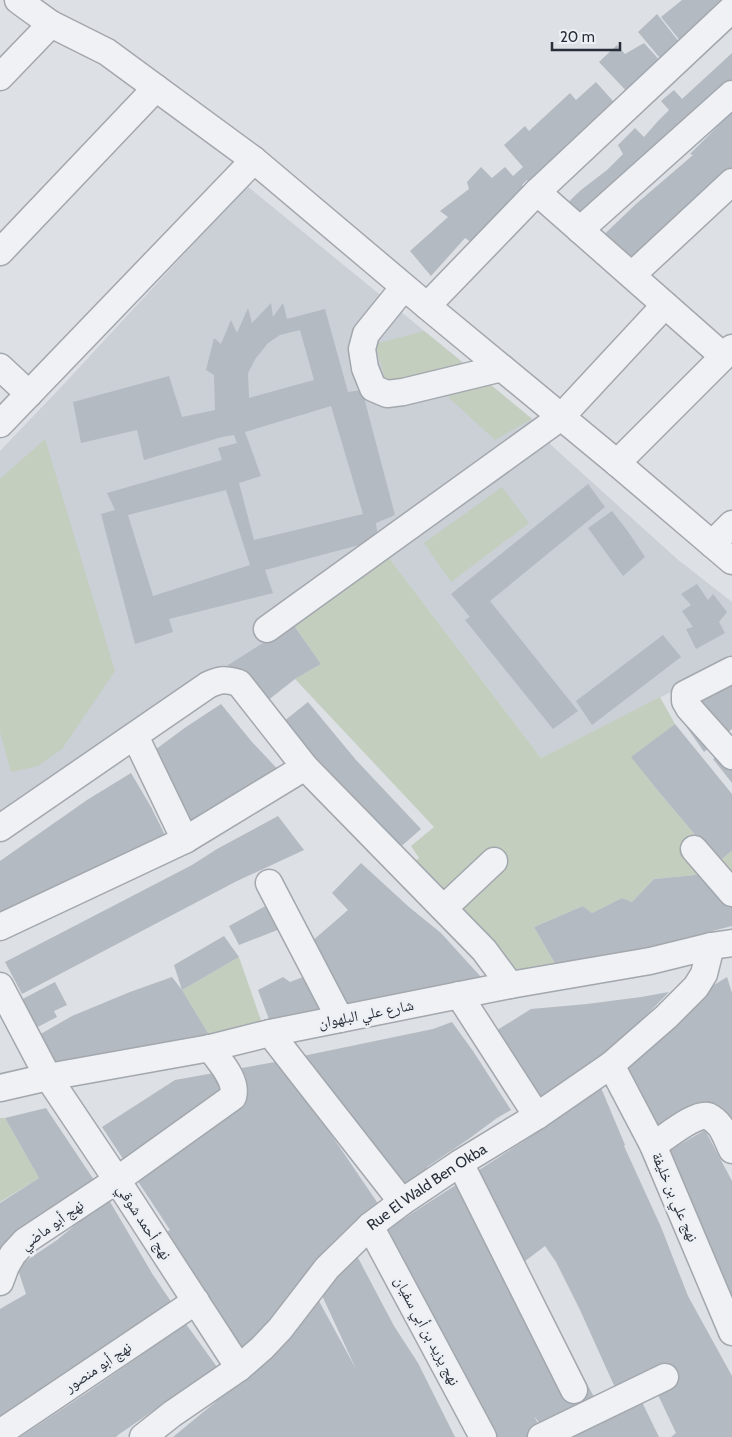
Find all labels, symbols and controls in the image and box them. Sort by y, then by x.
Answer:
scale bar [552,20,620,52]
text: 20 m [560,28,595,46]
street label: شارع علي البلهوان [317,996,416,1035]
street label: Rue El Wald Ben Okba [363,1139,491,1234]
street label: نهج علي بن خليفة [645,1149,702,1246]
street label: نهج أحمد شوقي [111,1181,175,1265]
street label: نهج أبو ماضي [17,1196,89,1256]
street label: نهج يزيد بن أبي سفيان [388,1273,463,1390]
street label: نهج أبو منصور [60,1338,136,1397]

